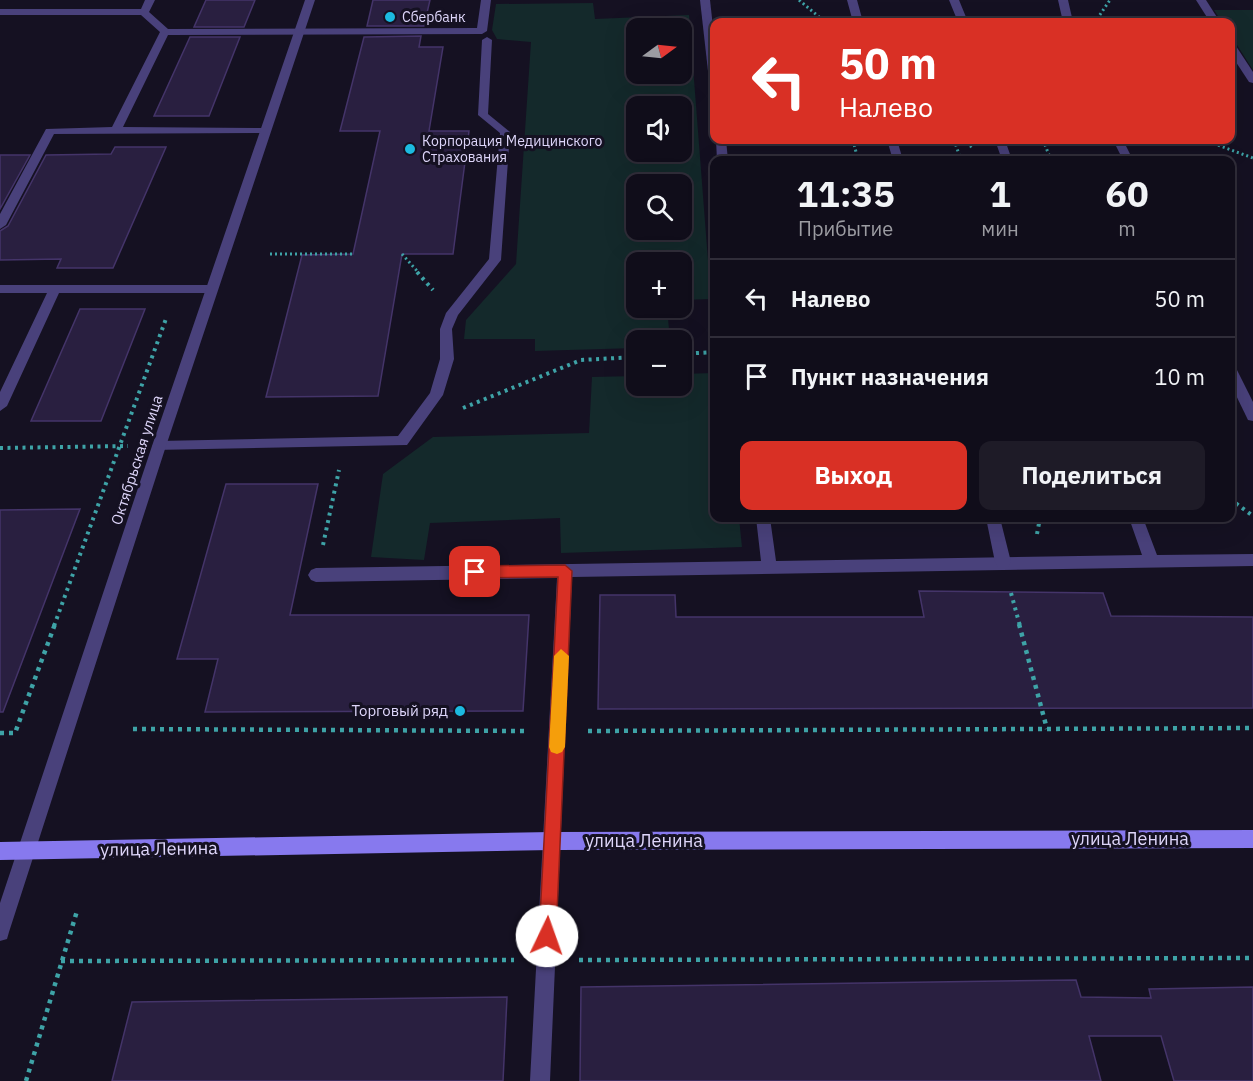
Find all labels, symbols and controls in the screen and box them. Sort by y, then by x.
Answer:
place label: Сбербанк [402,8,466,26]
marker: Сбербанк [383,10,397,24]
north arrow [626,18,692,84]
map controls [626,18,692,396]
text: 50 m [839,36,937,91]
icon: left [740,42,818,120]
text: Налево [839,89,933,124]
button: sound [626,96,692,162]
place label: Корпорация Медицинского Cтрахования [422,132,602,166]
marker: Корпорация Медицинского Cтрахования [403,142,417,156]
text: 11:35 [797,170,895,217]
text: 1 [989,170,1011,217]
text: 60 [1105,170,1148,217]
button: search [626,174,692,240]
text: Прибытие [798,215,893,242]
text: мин [981,215,1019,242]
text: m [1118,215,1136,242]
button: + [626,252,692,318]
icon: left [740,282,773,315]
text: Налево [791,284,870,313]
text: 50 m [1154,284,1205,313]
button: − [626,330,692,396]
icon: arrive [740,360,773,393]
text: Пункт назначения [791,362,989,391]
text: 10 m [1154,362,1205,391]
street label: Октябрьская улица [107,392,167,527]
button: Выход [740,441,967,510]
button: Поделиться [979,441,1205,510]
pin [449,546,500,597]
icon: arrive [458,555,491,588]
place label: Торговый ряд [351,701,448,720]
marker: Торговый ряд [453,704,467,718]
street label: улица Ленина [1071,827,1189,850]
street label: улица Ленина [585,829,703,852]
street label: улица Ленина [100,836,218,861]
position arrow [515,904,579,968]

